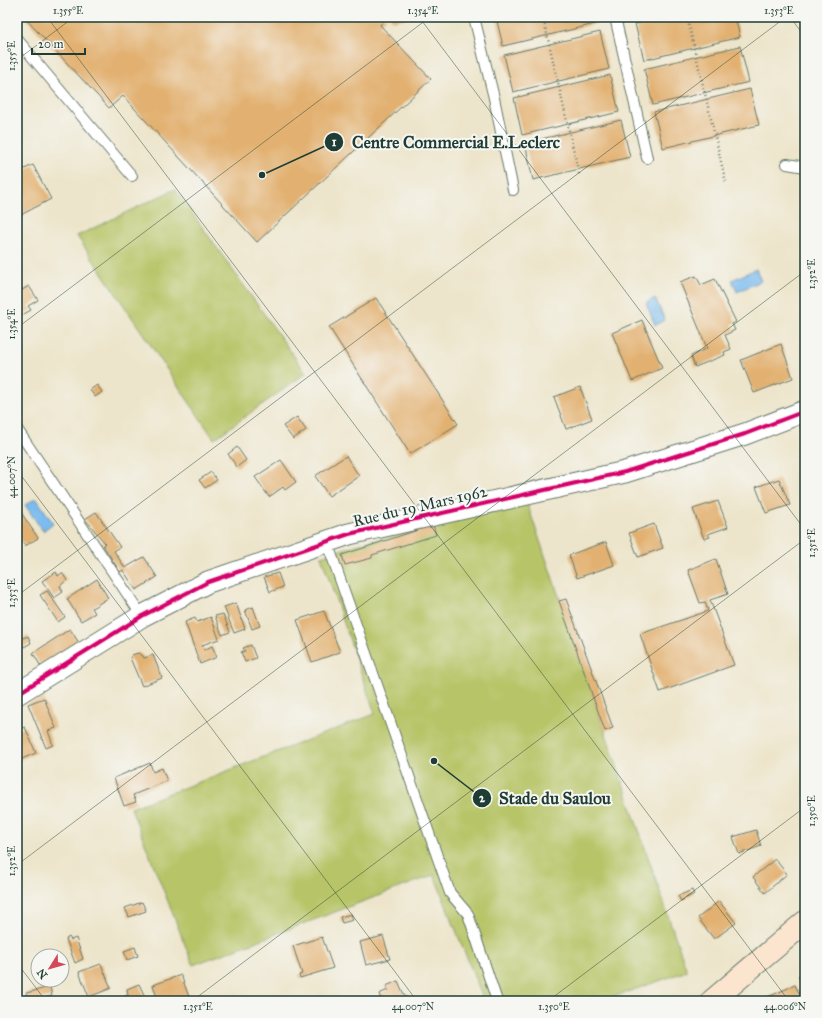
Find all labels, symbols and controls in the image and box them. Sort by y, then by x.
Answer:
text: 1.355°E [53,5,83,17]
text: 1.354°E [408,5,438,17]
text: 1.353°E [764,5,794,17]
scale bar [32,30,85,56]
text: 20 m [38,37,64,51]
text: 1.355°E [6,41,18,71]
callout: Centre Commercial E.Leclerc [324,127,568,156]
text: Centre Commercial E.Leclerc [352,132,560,153]
text: 1 [332,135,337,149]
text: 1.352°E [806,259,818,289]
text: 1.354°E [6,309,18,339]
text: 44.007°N [6,455,18,498]
street label: Rue du 19 Mars 1962 [351,481,489,531]
text: 1.351°E [806,528,818,558]
text: 1.353°E [6,578,18,608]
callout: Stade du Saulou [472,784,619,813]
text: Stade du Saulou [499,788,612,809]
text: 2 [479,791,486,805]
text: 1.350°E [806,795,818,827]
text: 1.352°E [6,846,18,876]
north arrow [30,948,70,988]
text: N [34,966,50,981]
text: 1.351°E [183,1001,213,1013]
text: 44.007°N [392,1001,435,1013]
text: 1.350°E [538,1001,570,1013]
text: 44.006°N [764,1001,807,1013]

